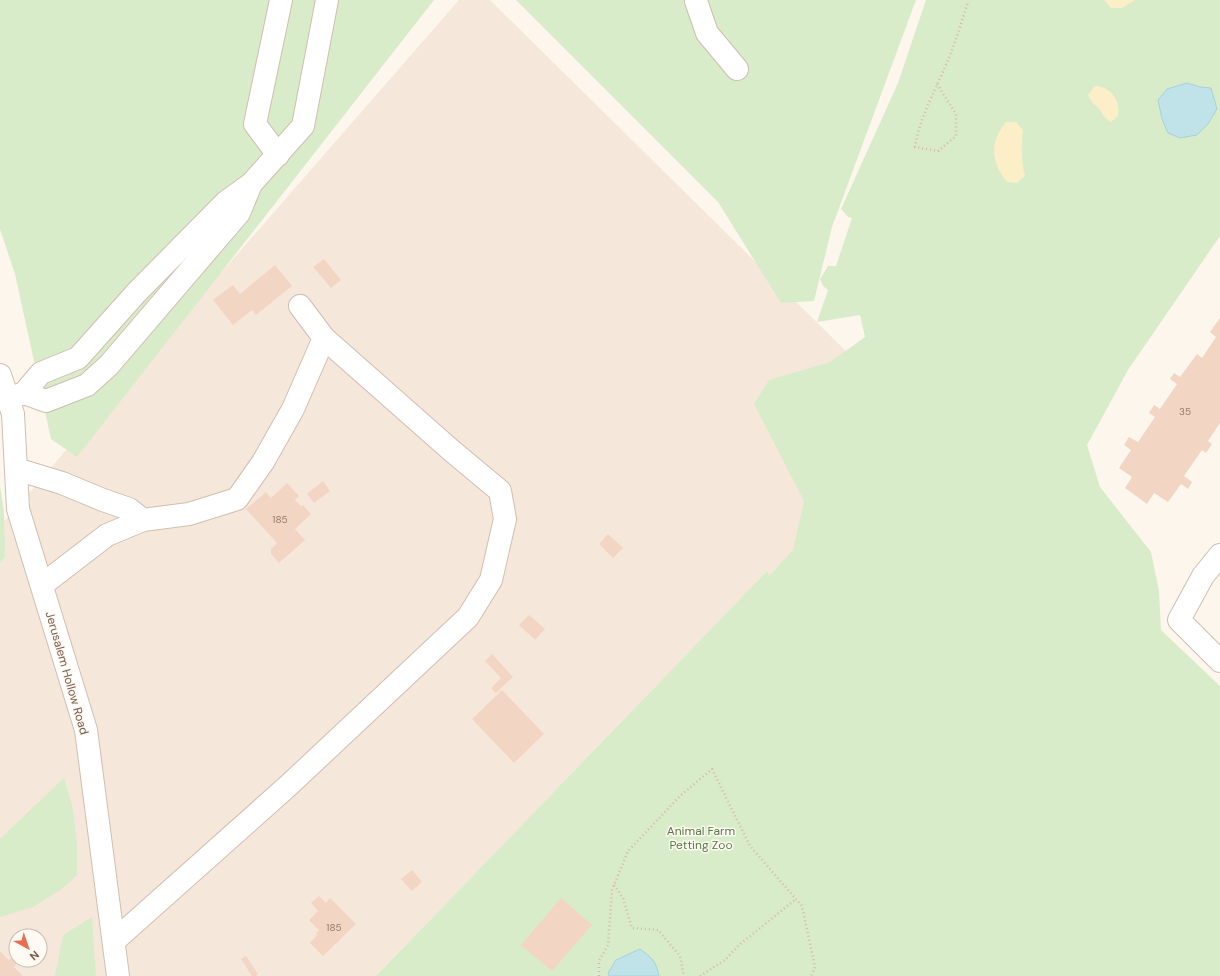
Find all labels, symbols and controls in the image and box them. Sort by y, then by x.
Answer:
house number: 35 [1179,405,1191,418]
house number: 185 [272,513,288,526]
street label: Jerusalem Hollow Road [42,609,92,737]
park label: Animal Farm Petting Zoo [667,823,735,853]
house number: 185 [326,921,342,934]
north arrow [8,928,48,968]
text: N [27,948,42,964]

